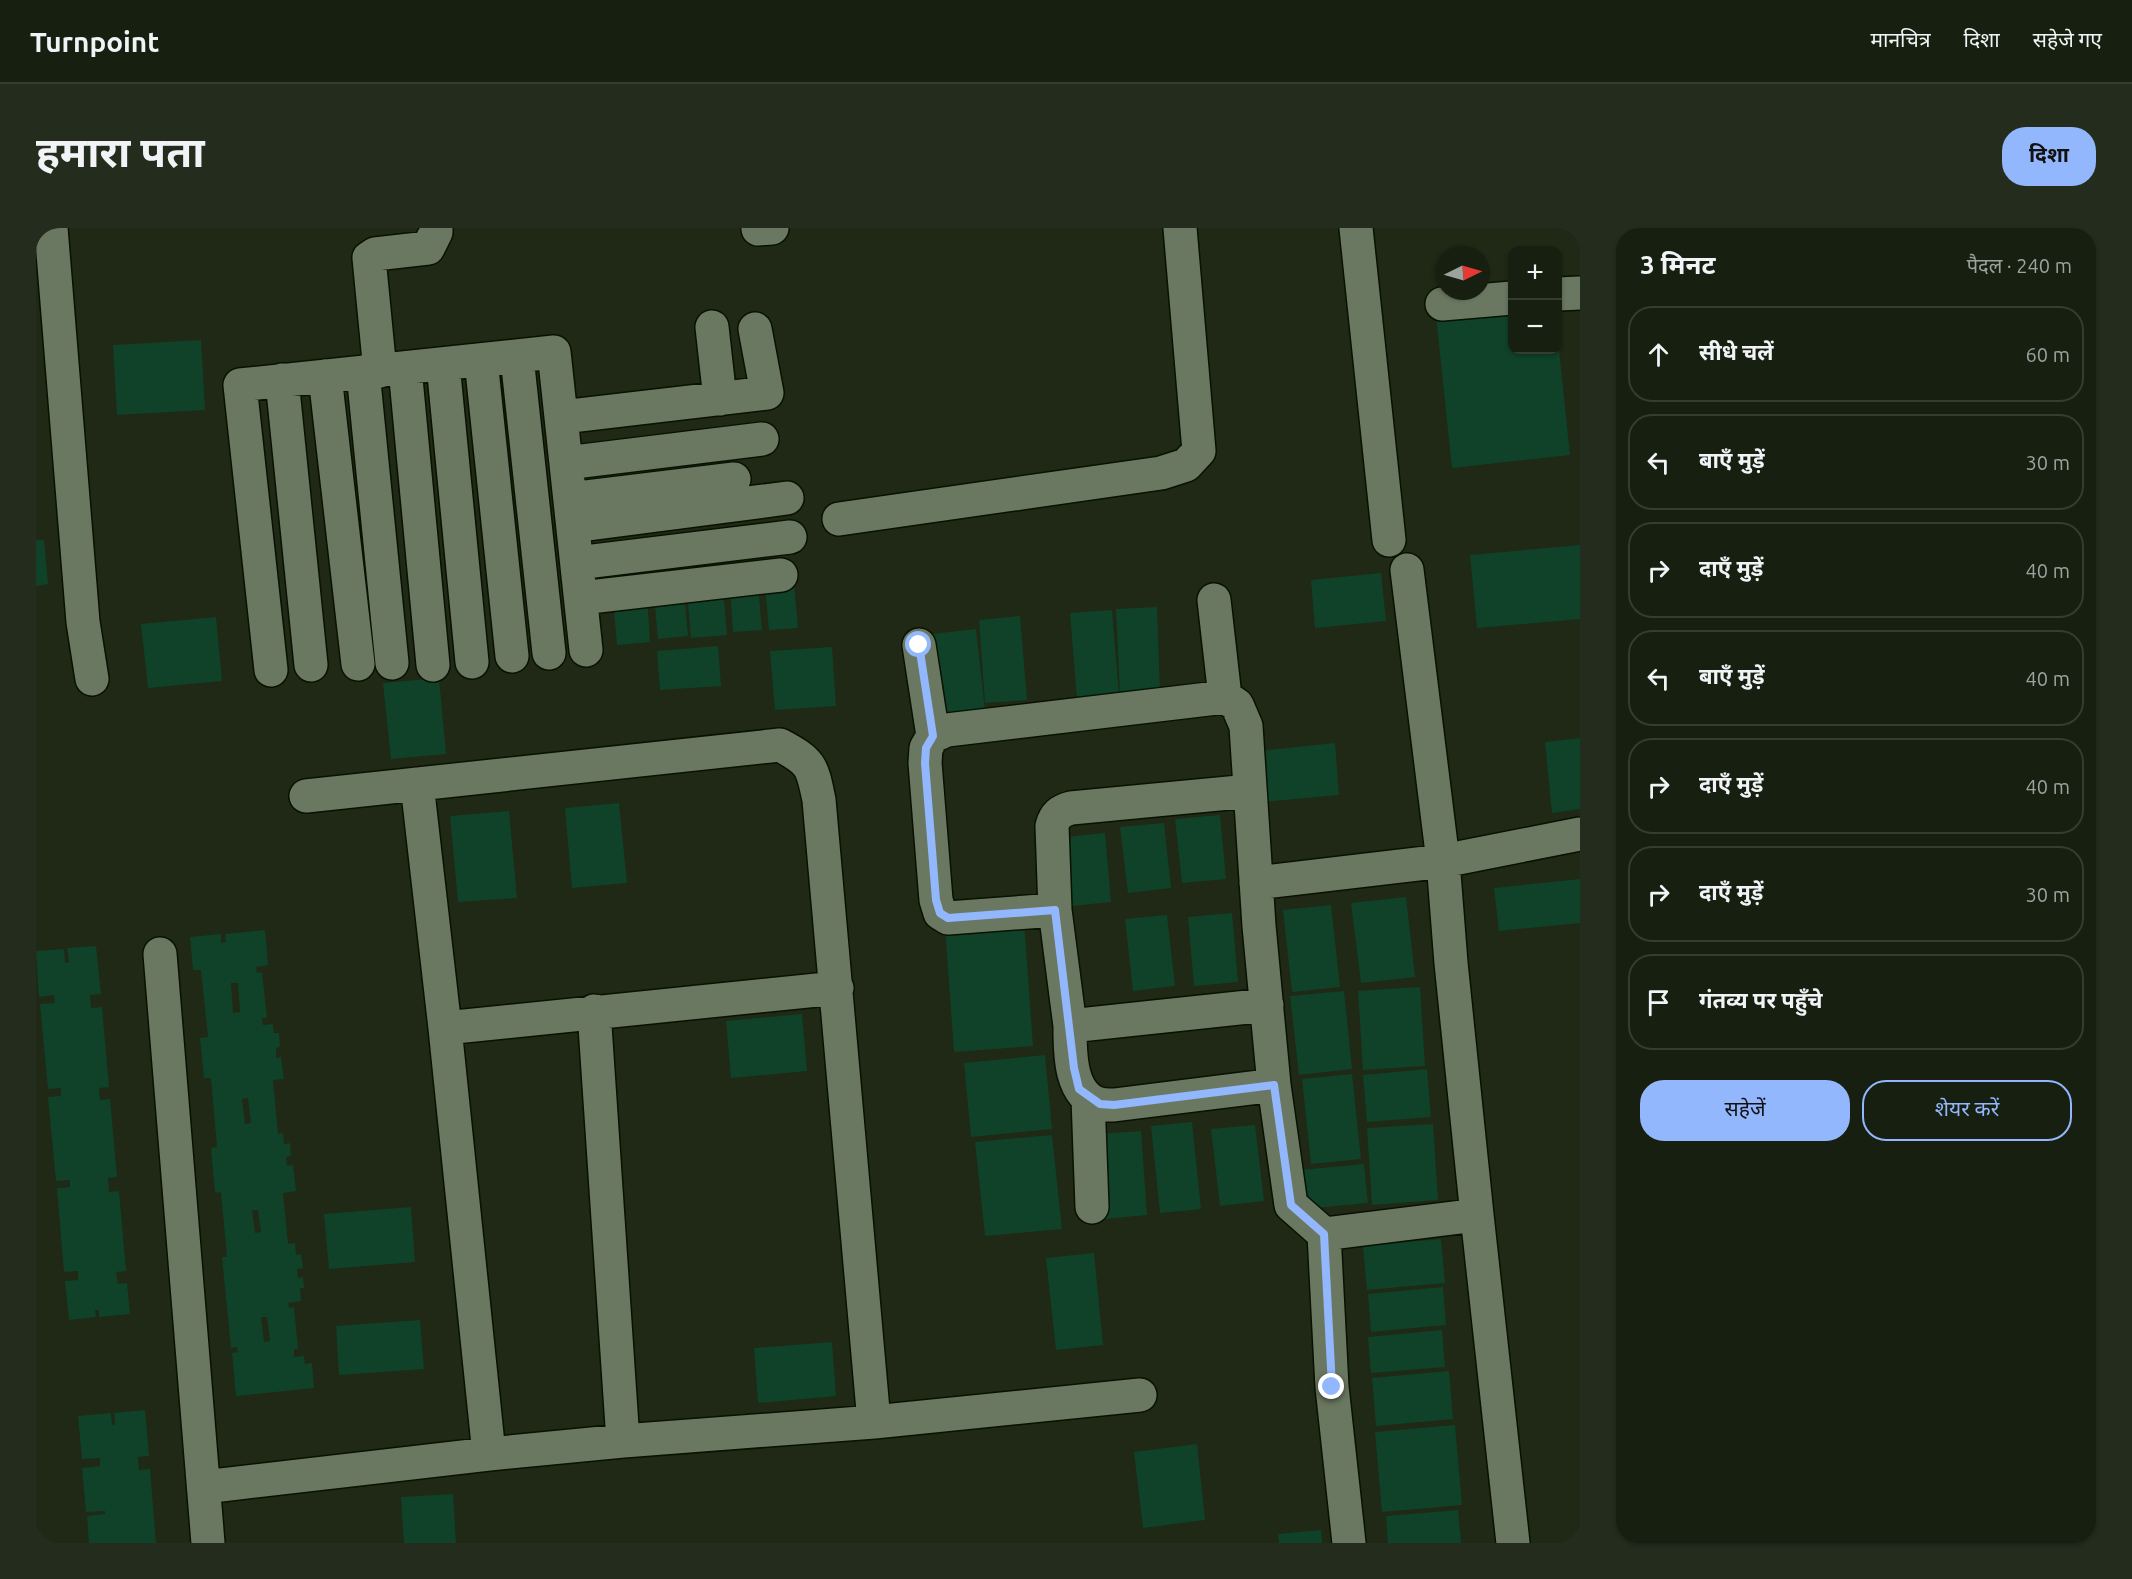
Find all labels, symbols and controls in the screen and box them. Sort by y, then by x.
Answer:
text: Turnpoint [30,26,159,57]
text: मानचित्र [1870,27,1931,51]
text: दिशा [1964,27,2000,51]
text: सहेजे गए [2033,27,2102,51]
button: दिशा [2002,127,2096,186]
text: हमारा पता [36,128,205,175]
north arrow [1436,246,1490,300]
map controls [1508,246,1562,354]
button: + [1508,246,1562,300]
text: 3 मिनट [1640,250,1715,279]
text: पैदल · 240 m [1967,254,2072,277]
button: − [1508,300,1562,354]
icon: ahead [1642,338,1675,371]
text: सीधे चलें [1699,339,1774,364]
text: 60 m [2026,343,2070,366]
icon: left [1642,446,1675,479]
text: बाएँ मुड़ें [1699,447,1765,472]
text: 30 m [2026,451,2070,474]
icon: right [1642,554,1675,587]
text: दाएँ मुड़ें [1699,555,1763,580]
text: 40 m [2026,559,2070,582]
route start [905,631,931,657]
icon: left [1642,662,1675,695]
text: बाएँ मुड़ें [1699,663,1765,688]
text: 40 m [2026,667,2070,690]
icon: right [1642,770,1675,803]
text: दाएँ मुड़ें [1699,771,1763,796]
text: 40 m [2026,775,2070,798]
icon: right [1642,878,1675,911]
text: दाएँ मुड़ें [1699,879,1763,904]
text: 30 m [2026,883,2070,906]
icon: arrive [1642,986,1675,1019]
text: गंतव्य पर पहुँचे [1699,987,1823,1012]
button: सहेजें [1640,1080,1850,1141]
button: शेयर करें [1862,1080,2072,1141]
route end [1318,1373,1344,1399]

